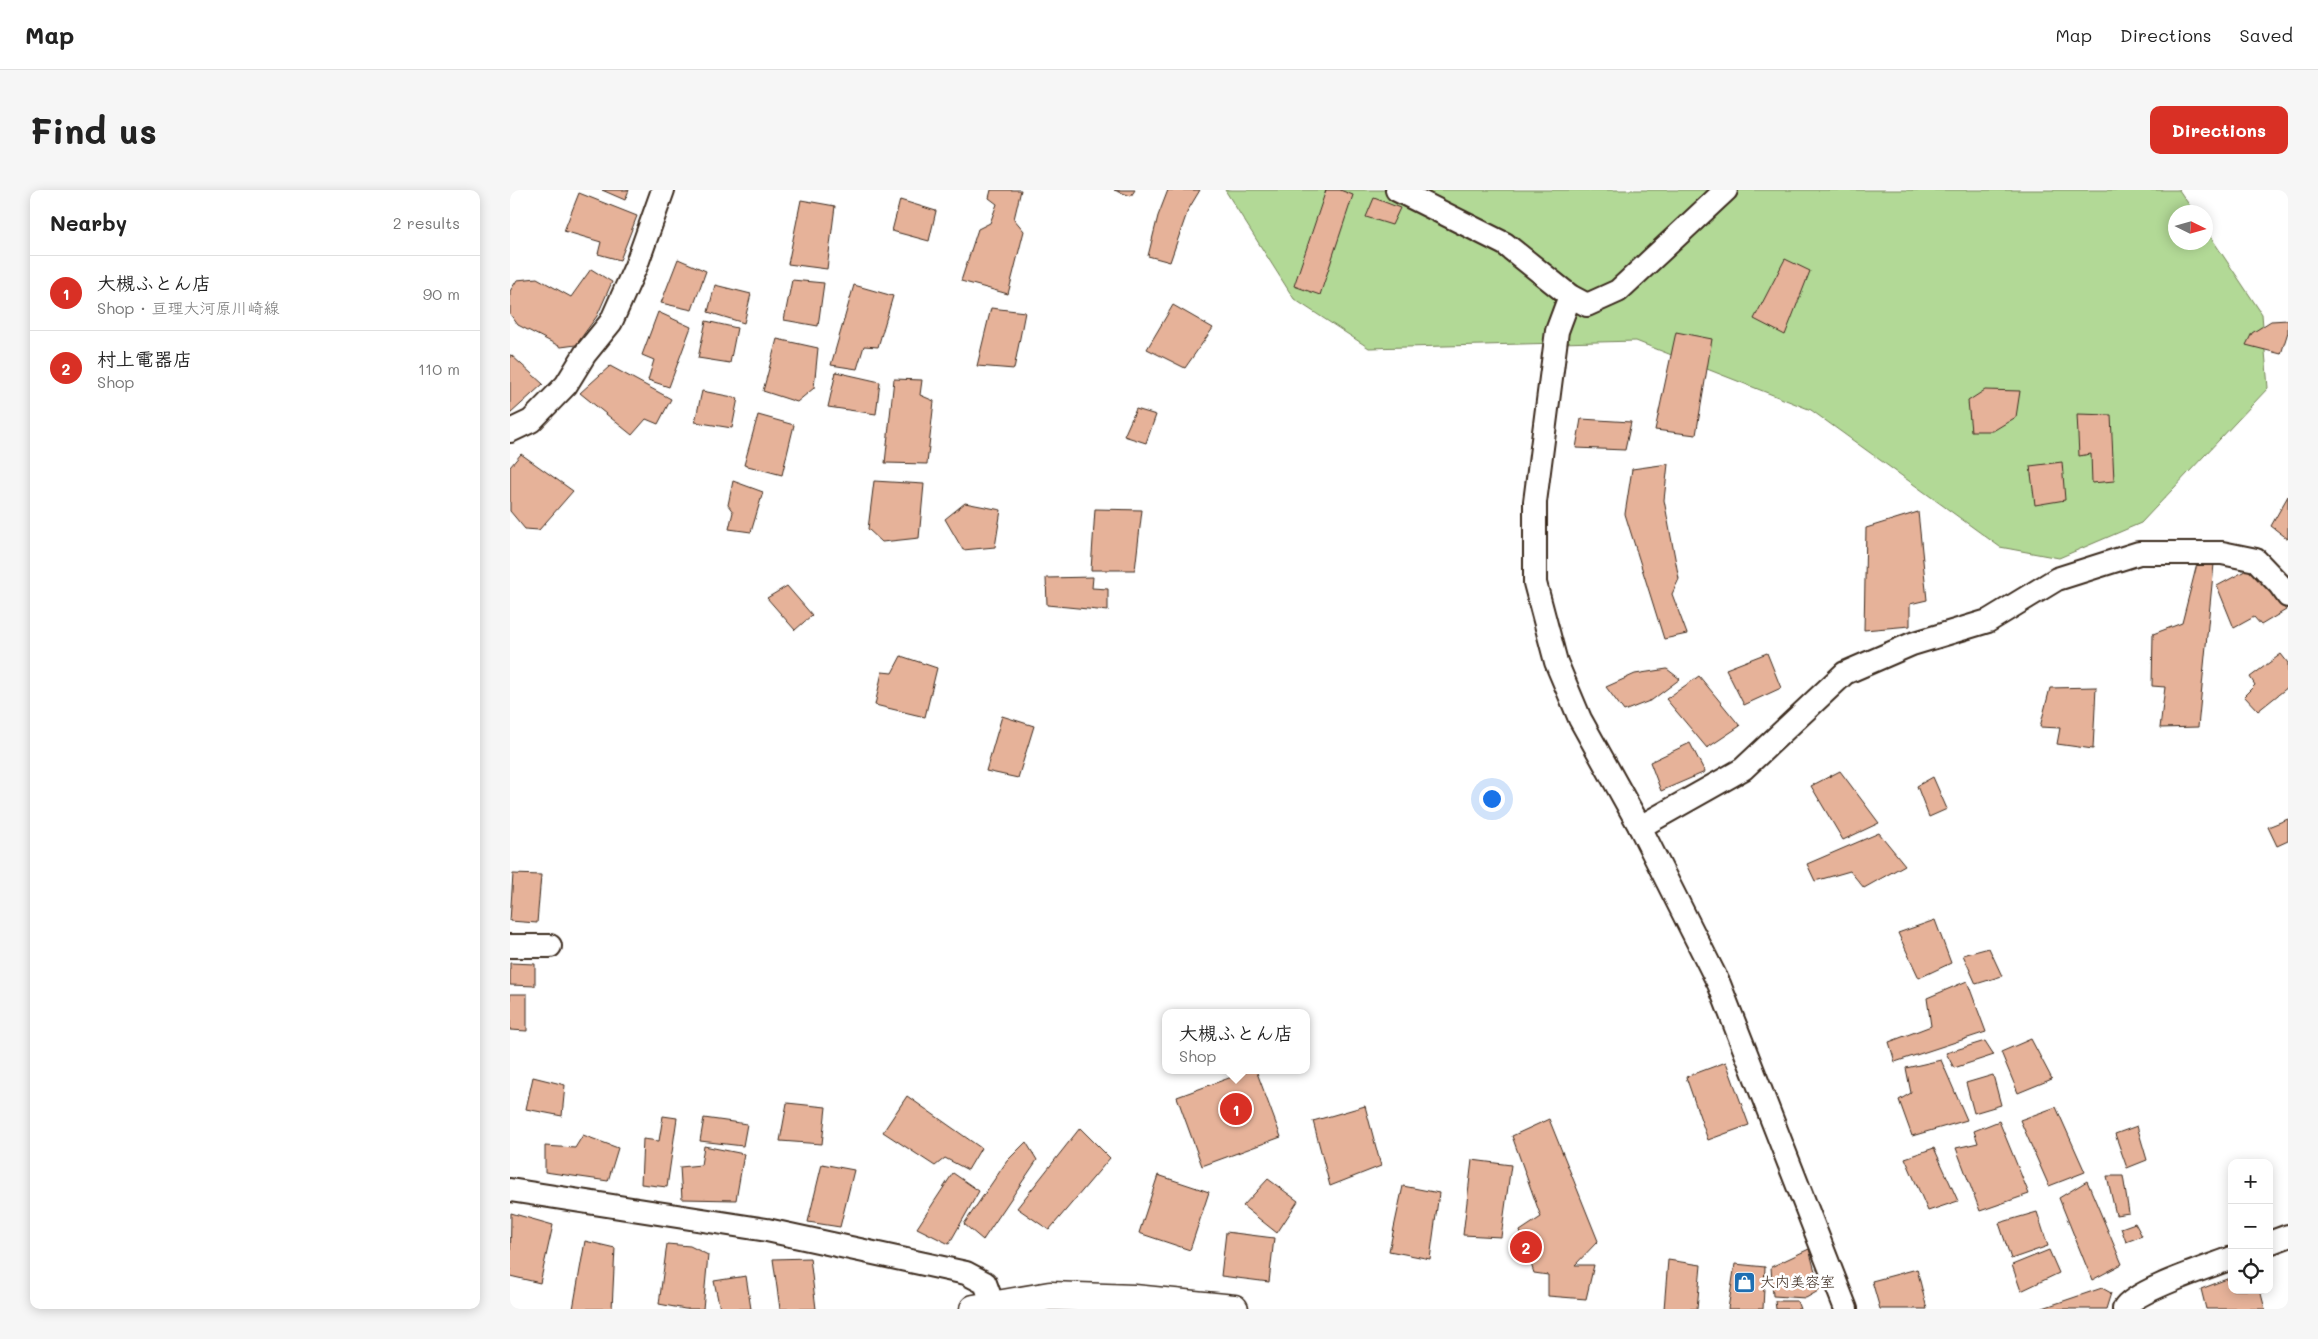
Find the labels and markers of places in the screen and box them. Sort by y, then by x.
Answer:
pin: 1 [1220,1090,1252,1128]
pin: 2 [1510,1228,1542,1266]
shop icon: 大内美容室 [1732,1270,1756,1294]
place label: 大内美容室 [1760,1271,1835,1291]

